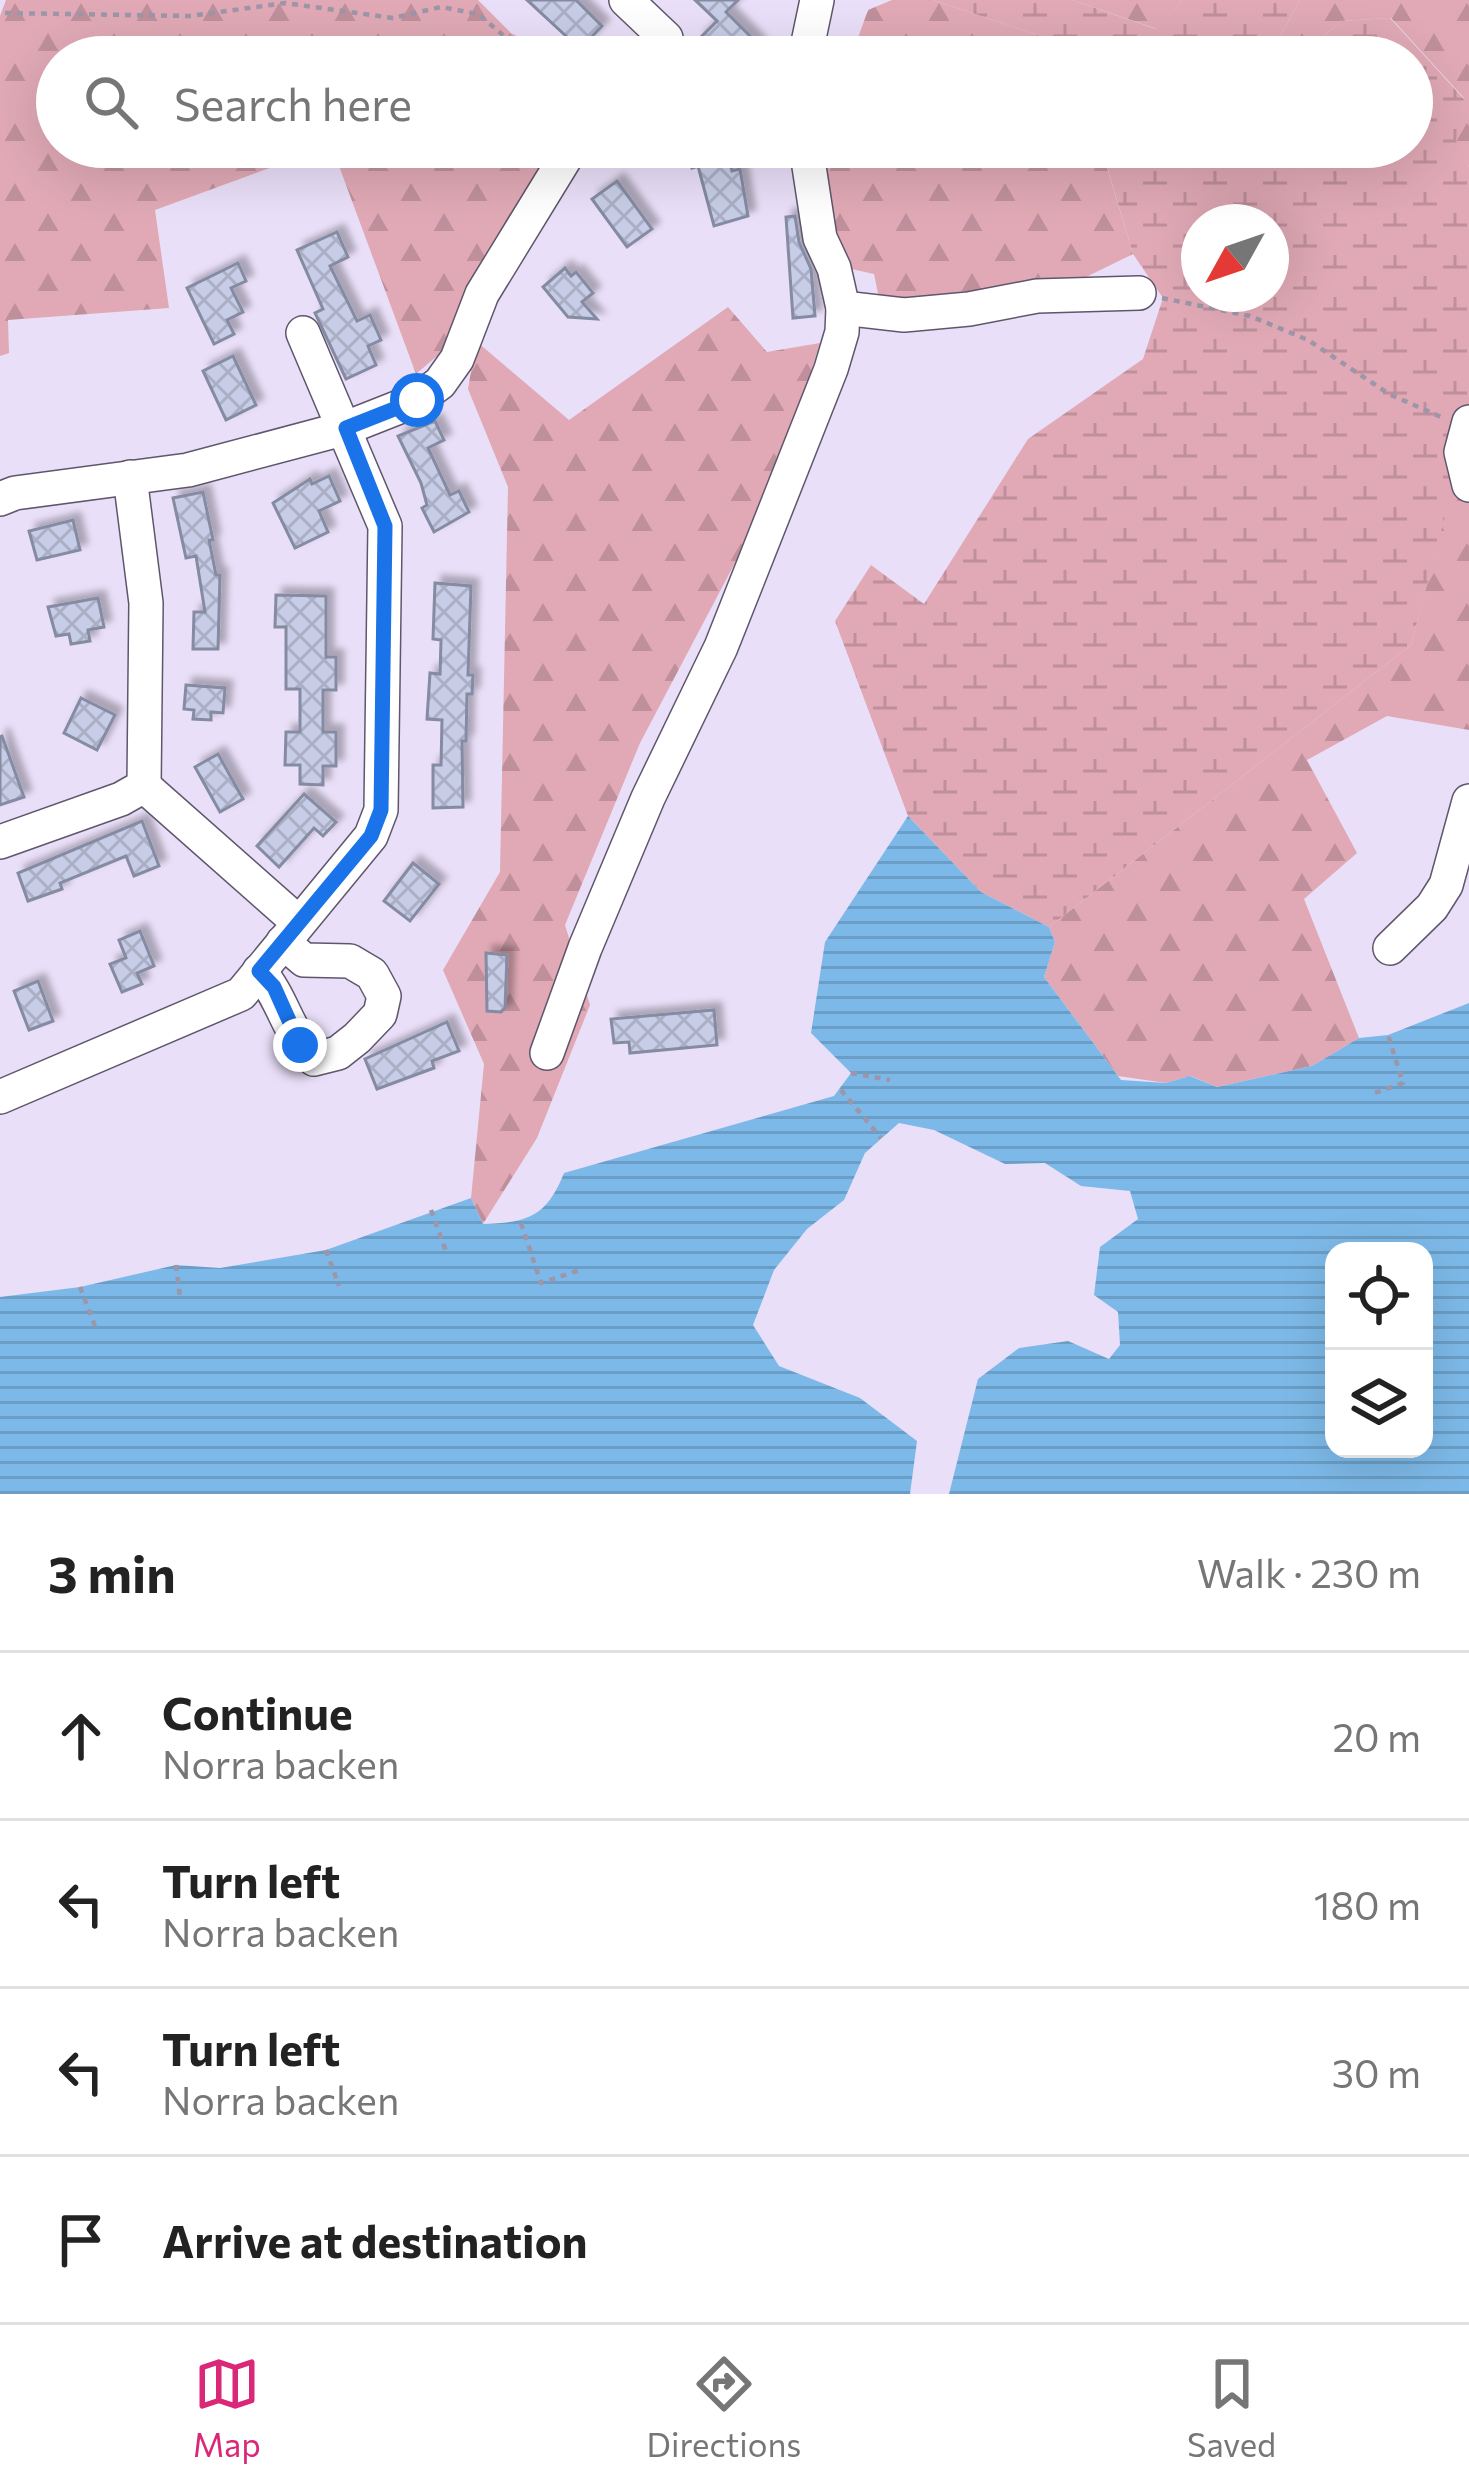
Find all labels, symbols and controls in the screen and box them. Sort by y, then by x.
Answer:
search box [36,36,1433,168]
icon: search [78,69,144,135]
text: Search here [174,75,412,130]
north arrow [1181,204,1289,312]
route start [390,373,444,427]
route end [273,1018,327,1072]
map controls [1325,1242,1433,1458]
button: locate [1325,1242,1433,1350]
button: layers [1325,1350,1433,1458]
text: 3 min [48,1541,176,1604]
text: Walk · 230 m [1197,1548,1421,1596]
text: Continue [162,1684,353,1739]
icon: ahead [48,1703,114,1769]
text: 20 m [1333,1712,1421,1760]
text: Norra backen [162,1739,399,1787]
text: Turn left [162,1852,340,1907]
icon: left [48,1871,114,1937]
text: 180 m [1314,1880,1421,1928]
text: Norra backen [162,1907,399,1955]
text: Turn left [162,2020,340,2075]
icon: left [48,2039,114,2105]
text: 30 m [1332,2048,1421,2096]
text: Norra backen [162,2075,399,2123]
icon: arrive [48,2207,114,2273]
text: Arrive at destination [162,2212,588,2267]
tab: Map [193,2351,261,2464]
tab: Directions [647,2351,801,2464]
tab: Saved [1187,2351,1276,2464]

